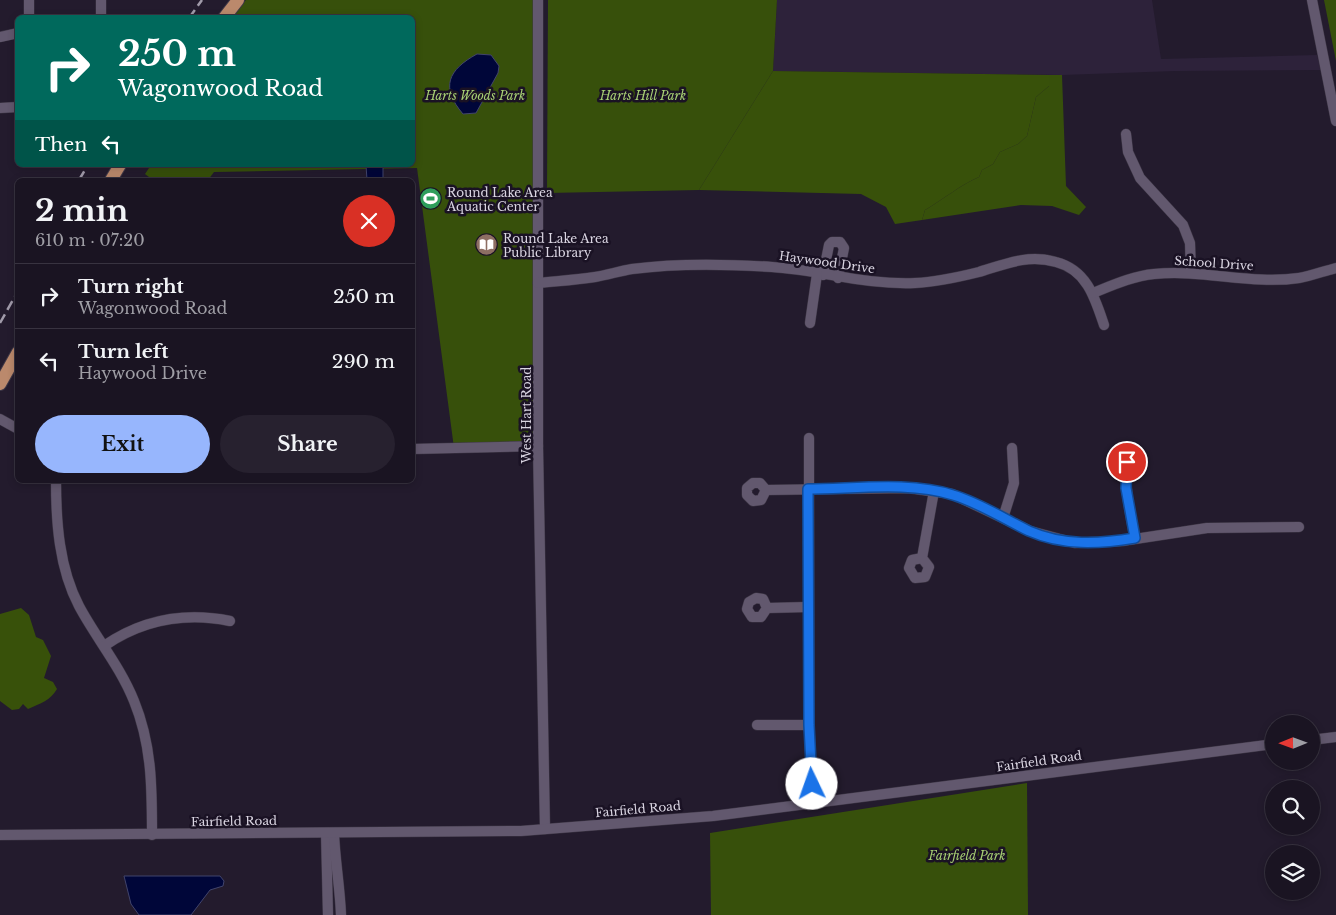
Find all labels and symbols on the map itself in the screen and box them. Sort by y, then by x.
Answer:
park label: Harts Woods Park [424,88,525,103]
park label: Harts Hill Park [599,88,686,103]
place label: Round Lake Area Aquatic Center [446,185,553,214]
sports icon: Round Lake Area Aquatic Center [419,187,443,211]
place label: Round Lake Area Public Library [503,231,609,260]
library icon: Round Lake Area Public Library [475,233,499,257]
street label: Haywood Drive [778,248,876,276]
street label: School Drive [1174,253,1254,273]
street label: West Hart Road [519,367,534,464]
pin [1106,441,1148,483]
north arrow [1265,715,1320,770]
street label: Fairfield Road [995,748,1083,774]
position arrow [785,757,837,809]
street label: Fairfield Road [594,798,682,820]
street label: Fairfield Road [191,813,277,829]
park label: Fairfield Park [928,848,1005,863]

